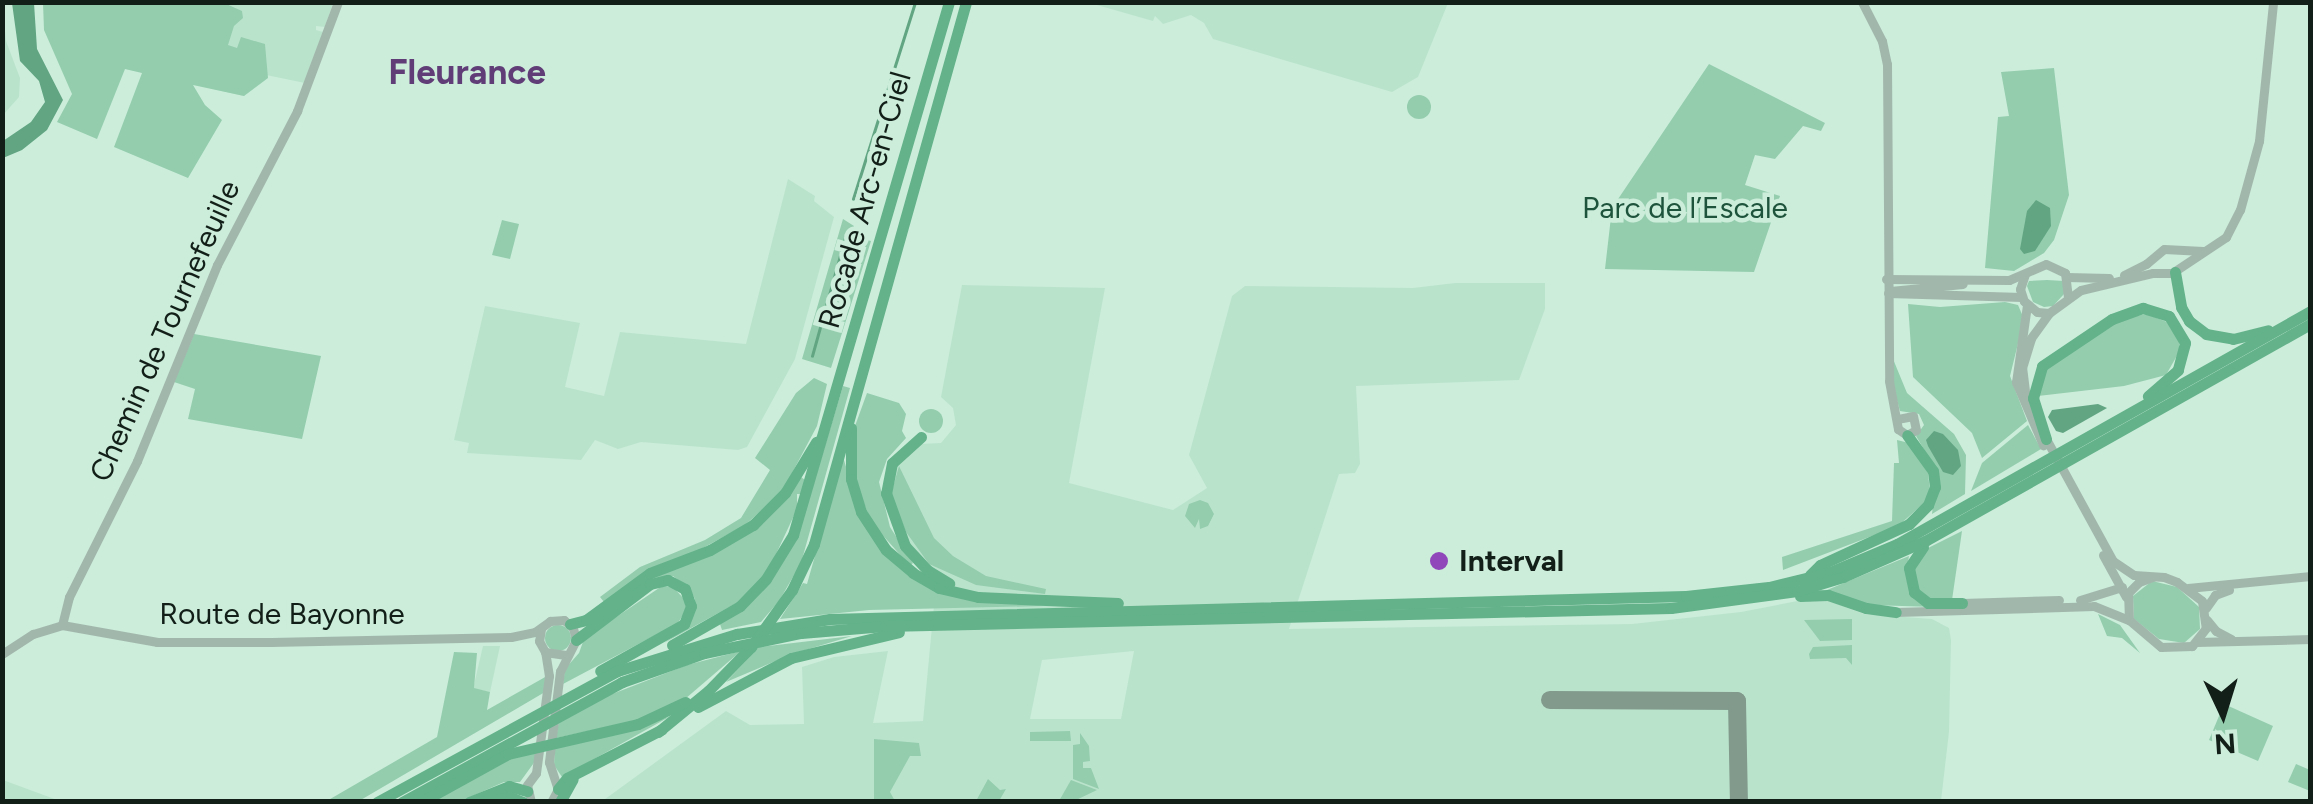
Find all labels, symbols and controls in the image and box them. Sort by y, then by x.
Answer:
district label: Fleurance [388,51,546,93]
street label: Rocade Arc-en-Ciel [811,67,919,333]
street label: Chemin de Tournefeuille [82,175,248,487]
park label: Parc de l’Escale [1582,190,1788,226]
place label: Interval [1459,543,1564,579]
marker: Interval [1428,550,1450,572]
street label: Route de Bayonne [159,596,405,632]
north arrow [2173,664,2273,764]
text: N [2213,726,2237,762]

